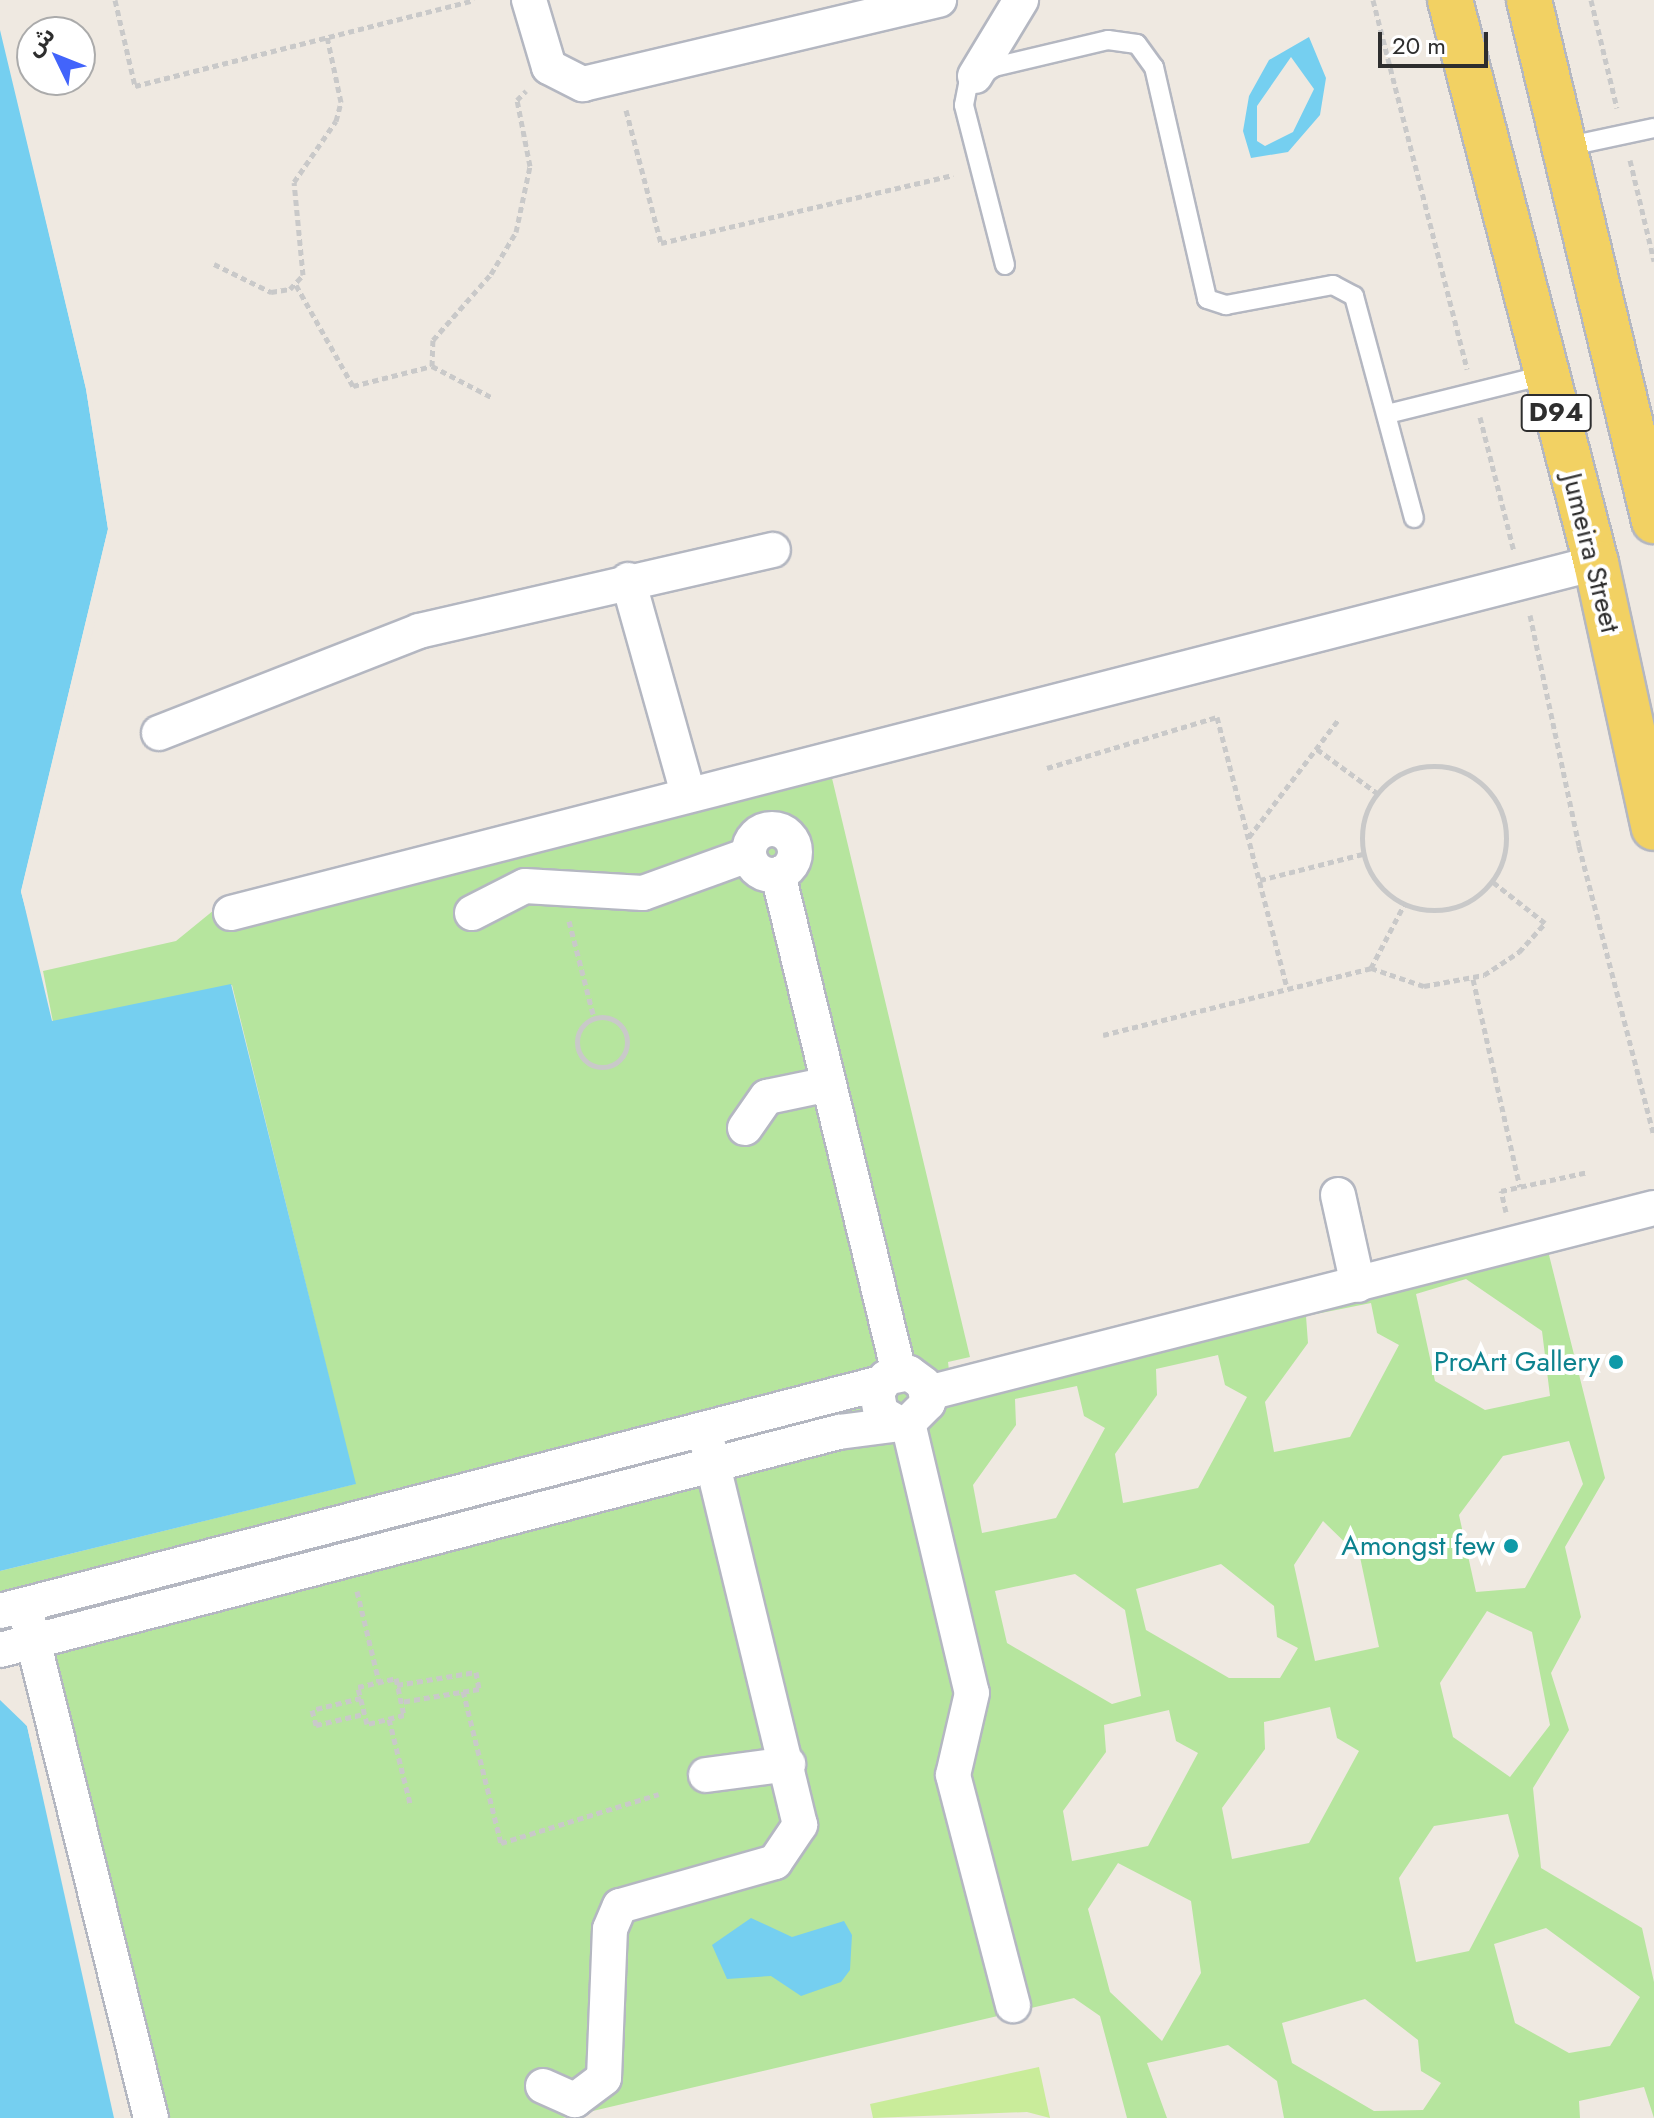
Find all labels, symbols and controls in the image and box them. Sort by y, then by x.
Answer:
north arrow [16,16,96,96]
scale bar [1382,16,1492,66]
text: ش [18,19,62,63]
text: 20 m [1392,28,1446,63]
road number: D94 [1520,391,1592,435]
street label: Jumeira Street [1555,470,1627,636]
place label: ProArt Gallery [1434,1345,1600,1379]
marker: ProArt Gallery [1607,1353,1625,1371]
place label: Amongst few [1341,1529,1495,1563]
marker: Amongst few [1502,1537,1520,1555]

